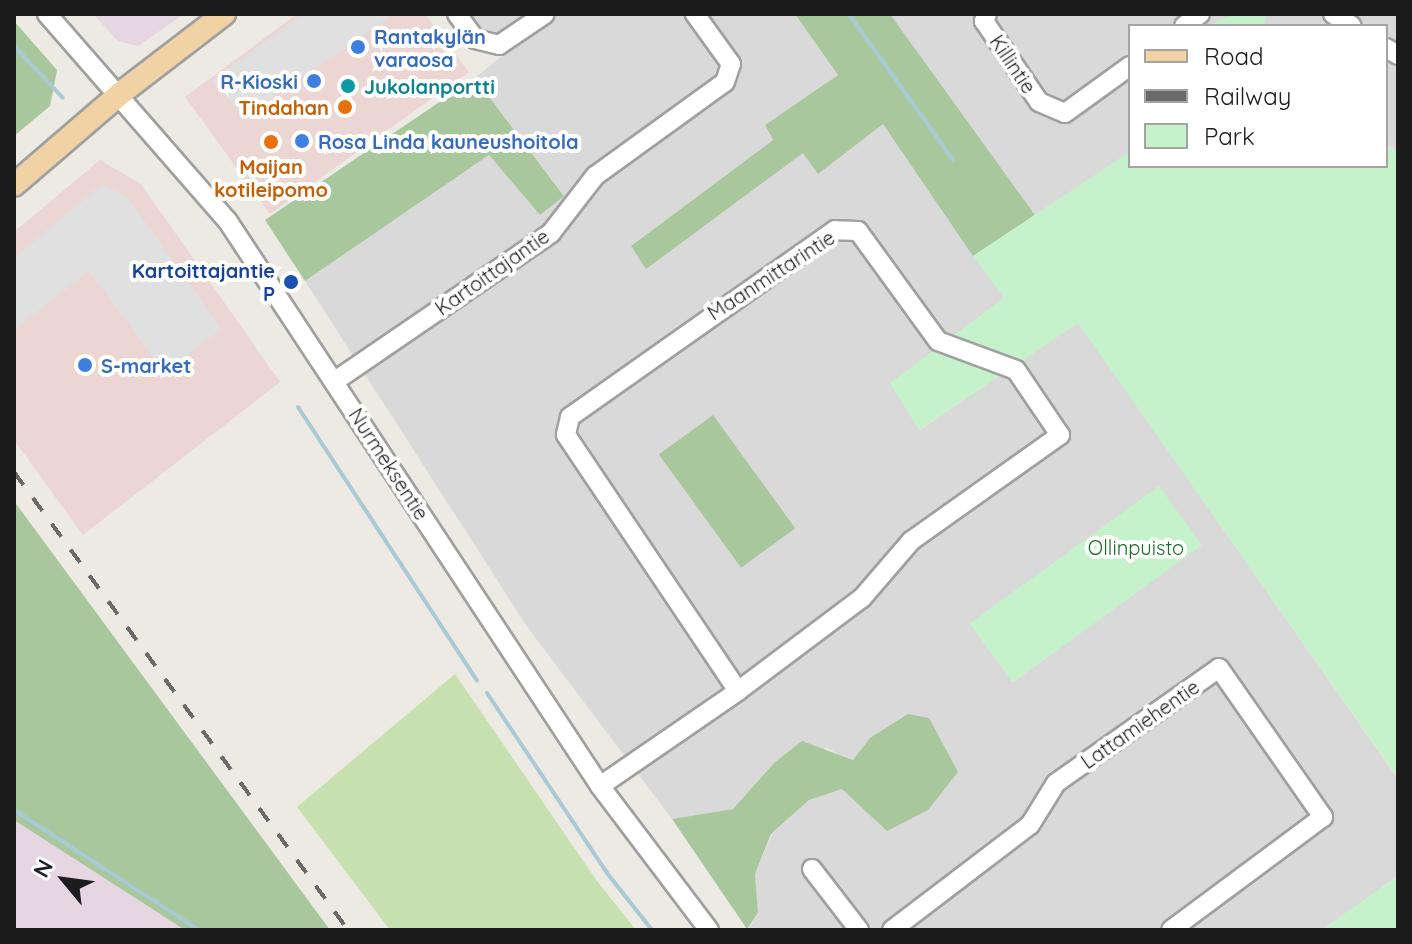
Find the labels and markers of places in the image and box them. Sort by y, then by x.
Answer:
place label: Rantakylän varaosa [374,24,486,71]
marker: Rantakylän varaosa [349,38,367,56]
place label: R-Kioski [220,69,298,93]
marker: R-Kioski [305,72,323,90]
place label: Jukolanportti [364,74,495,98]
marker: Jukolanportti [339,77,357,95]
place label: Tindahan [239,95,329,119]
marker: Tindahan [336,98,354,116]
place label: Rosa Linda kauneushoitola [318,129,579,153]
marker: Rosa Linda kauneushoitola [293,132,311,150]
marker: Maijan kotileipomo [262,133,280,151]
place label: Maijan kotileipomo [214,154,328,201]
place label: Kartoittajantie P [132,258,275,305]
marker: Kartoittajantie P [282,273,300,291]
place label: S-market [101,353,191,377]
marker: S-market [76,356,94,374]

